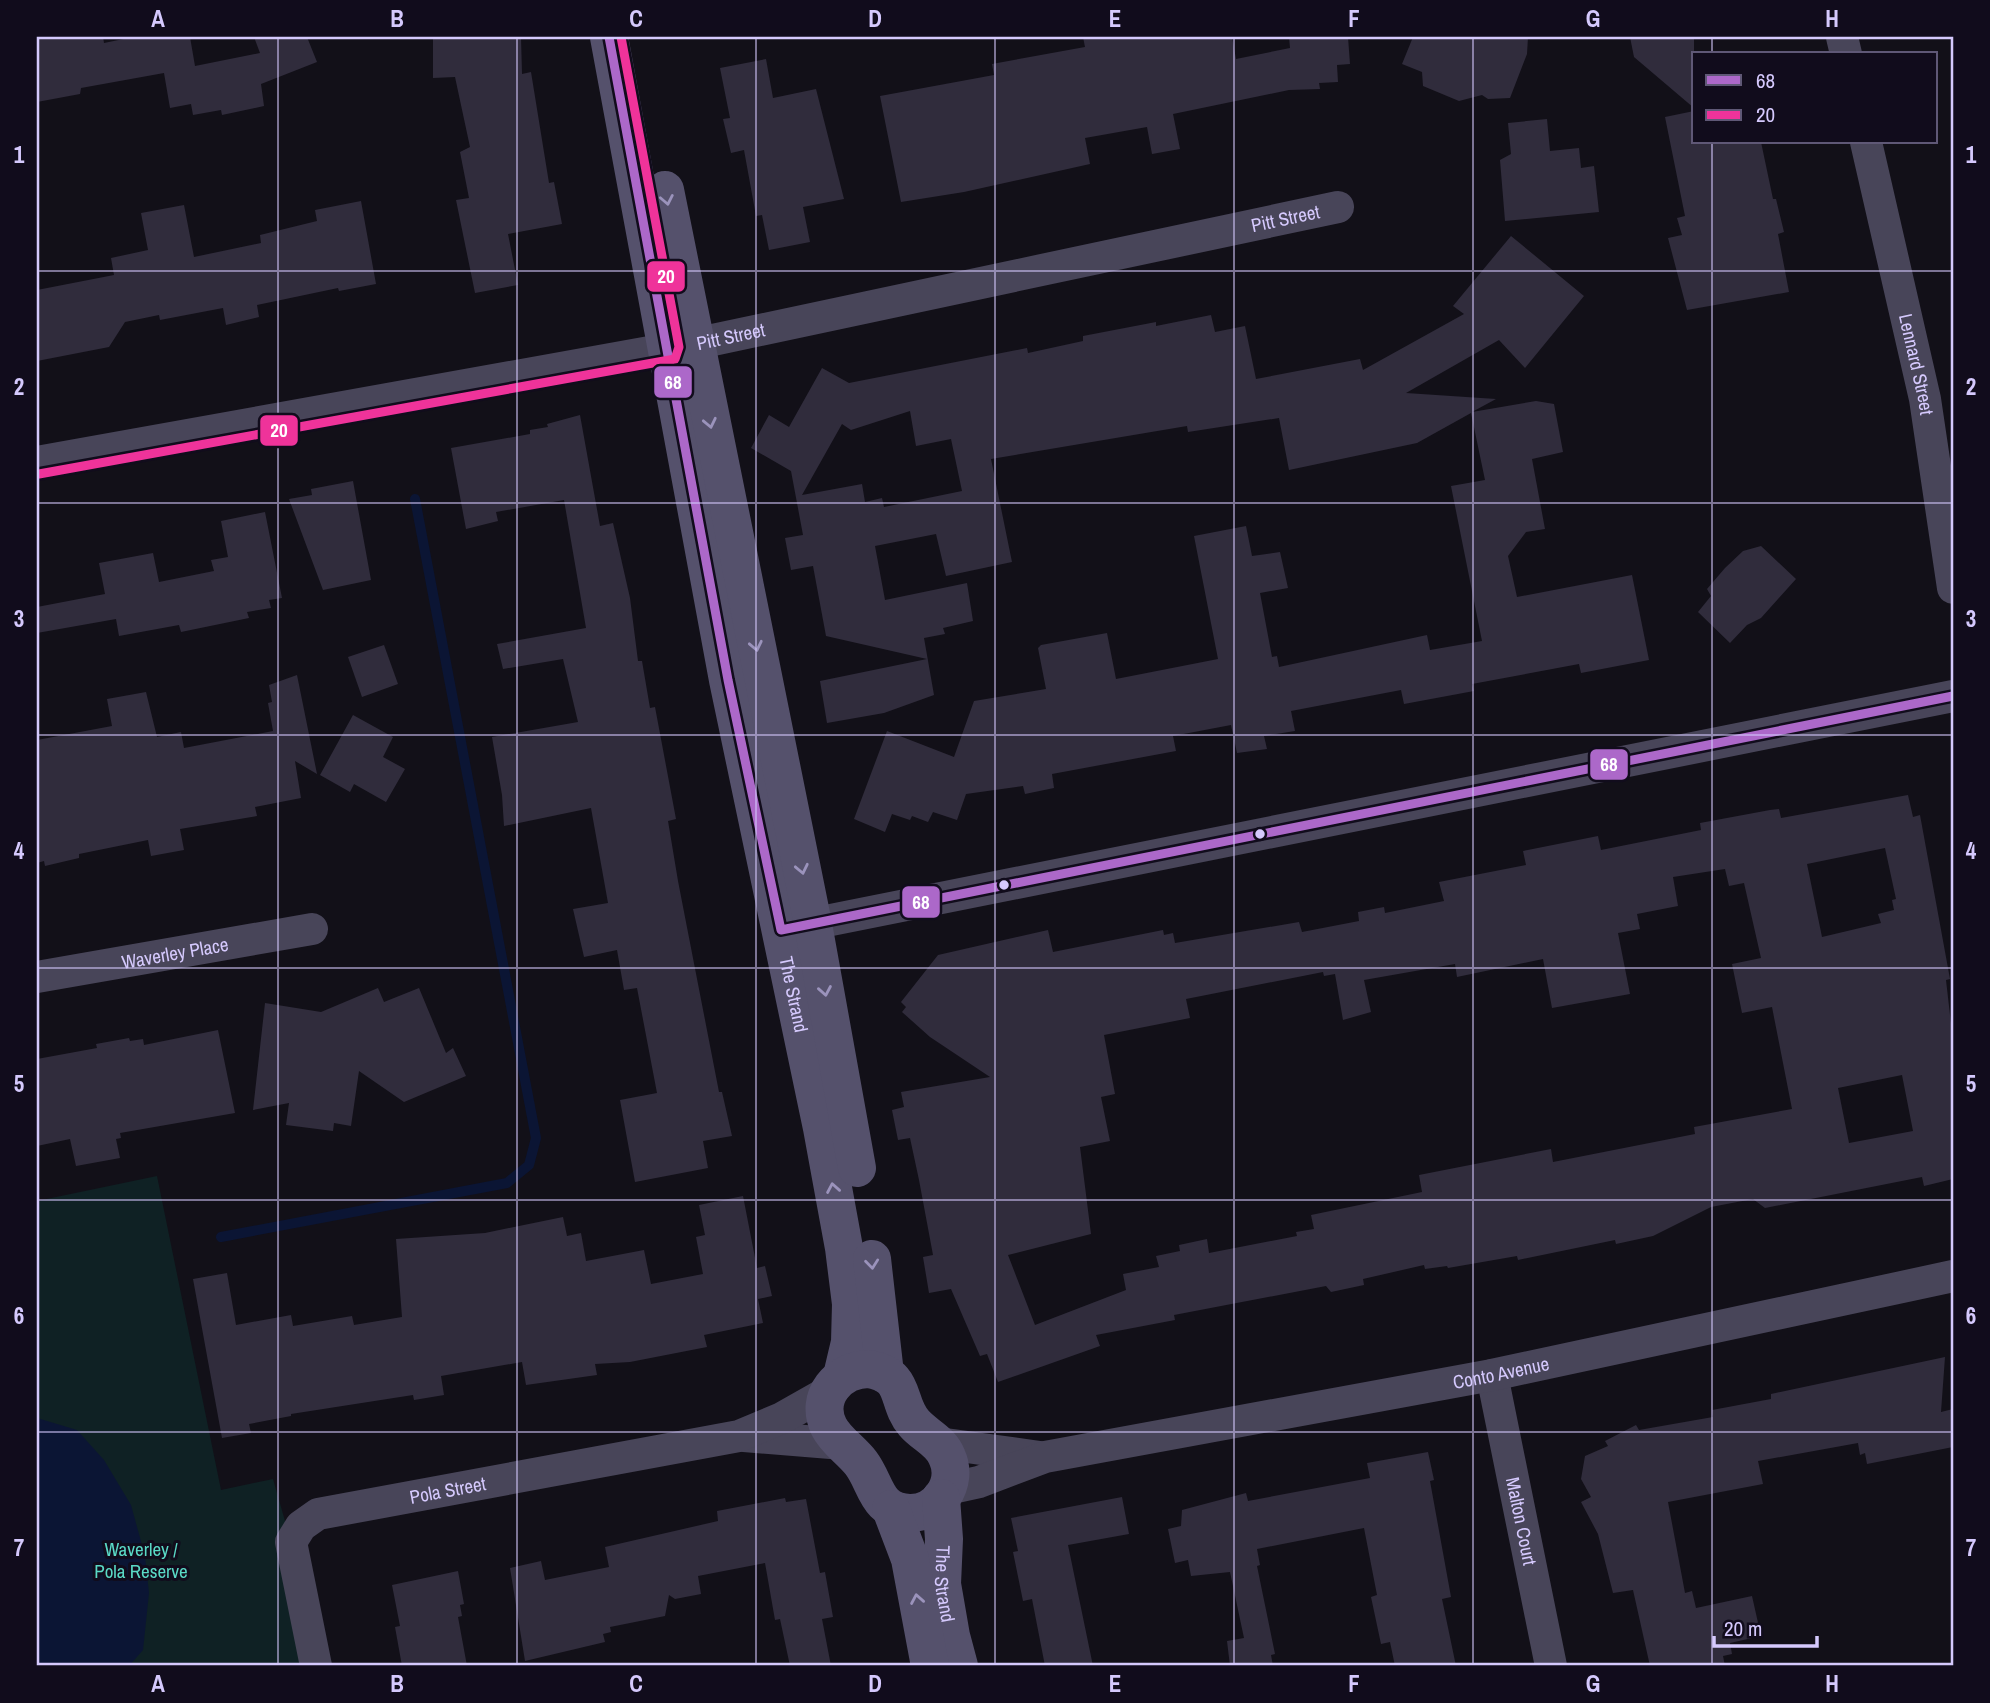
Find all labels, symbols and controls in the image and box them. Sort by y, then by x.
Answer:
text: A [151,3,165,34]
text: B [390,3,404,34]
text: C [629,3,643,34]
text: D [868,3,882,34]
text: E [1109,3,1121,34]
text: F [1348,3,1360,34]
text: G [1586,3,1600,34]
text: H [1825,3,1839,34]
legend [1692,52,1938,144]
text: 68 [1756,66,1775,95]
text: 20 [1756,100,1775,129]
text: 1 [14,139,25,170]
text: 1 [1966,139,1977,170]
one-way arrow [659,194,674,206]
street label: Pitt Street [1249,198,1323,238]
line badge: 20 [646,260,686,293]
text: 20 [657,263,675,289]
street label: Lennard Street [1893,311,1940,417]
street label: Pitt Street [694,316,768,356]
line badge: 68 [653,365,693,399]
text: 68 [664,369,682,395]
text: 2 [14,371,24,402]
text: 2 [1966,371,1976,402]
line badge: 20 [259,414,299,447]
text: 20 [270,417,288,443]
one-way arrow [702,417,717,429]
text: 3 [14,603,24,634]
text: 3 [1966,603,1976,634]
one-way arrow [747,640,762,652]
line badge: 68 [1589,748,1629,781]
text: 68 [1600,751,1618,777]
unlabelled marker [1253,827,1267,841]
text: 4 [14,835,25,866]
text: 4 [1966,835,1977,866]
one-way arrow [793,863,808,875]
unlabelled marker [997,878,1011,892]
line badge: 68 [901,885,941,919]
text: 68 [912,889,930,915]
street label: Waverley Place [120,931,230,975]
street label: The Strand [773,954,815,1035]
one-way arrow [817,985,832,997]
text: 5 [14,1068,24,1099]
text: 5 [1966,1068,1976,1099]
one-way arrow [826,1182,841,1194]
one-way arrow [865,1258,880,1270]
text: 6 [14,1300,24,1331]
text: 6 [1966,1300,1976,1331]
street label: Conto Avenue [1451,1350,1552,1395]
street label: Pola Street [407,1470,489,1510]
street label: Malton Court [1500,1475,1543,1568]
text: 7 [14,1532,24,1563]
text: 7 [1966,1532,1976,1563]
park label: Waverley / Pola Reserve [94,1536,188,1584]
street label: The Strand [929,1545,961,1624]
one-way arrow [910,1593,925,1605]
scale bar [1714,1605,1817,1649]
text: 20 m [1724,1614,1762,1643]
text: A [151,1668,165,1699]
text: B [390,1668,404,1699]
text: C [629,1668,643,1699]
text: D [868,1668,882,1699]
text: E [1109,1668,1121,1699]
text: F [1348,1668,1360,1699]
text: G [1586,1668,1600,1699]
text: H [1825,1668,1839,1699]

